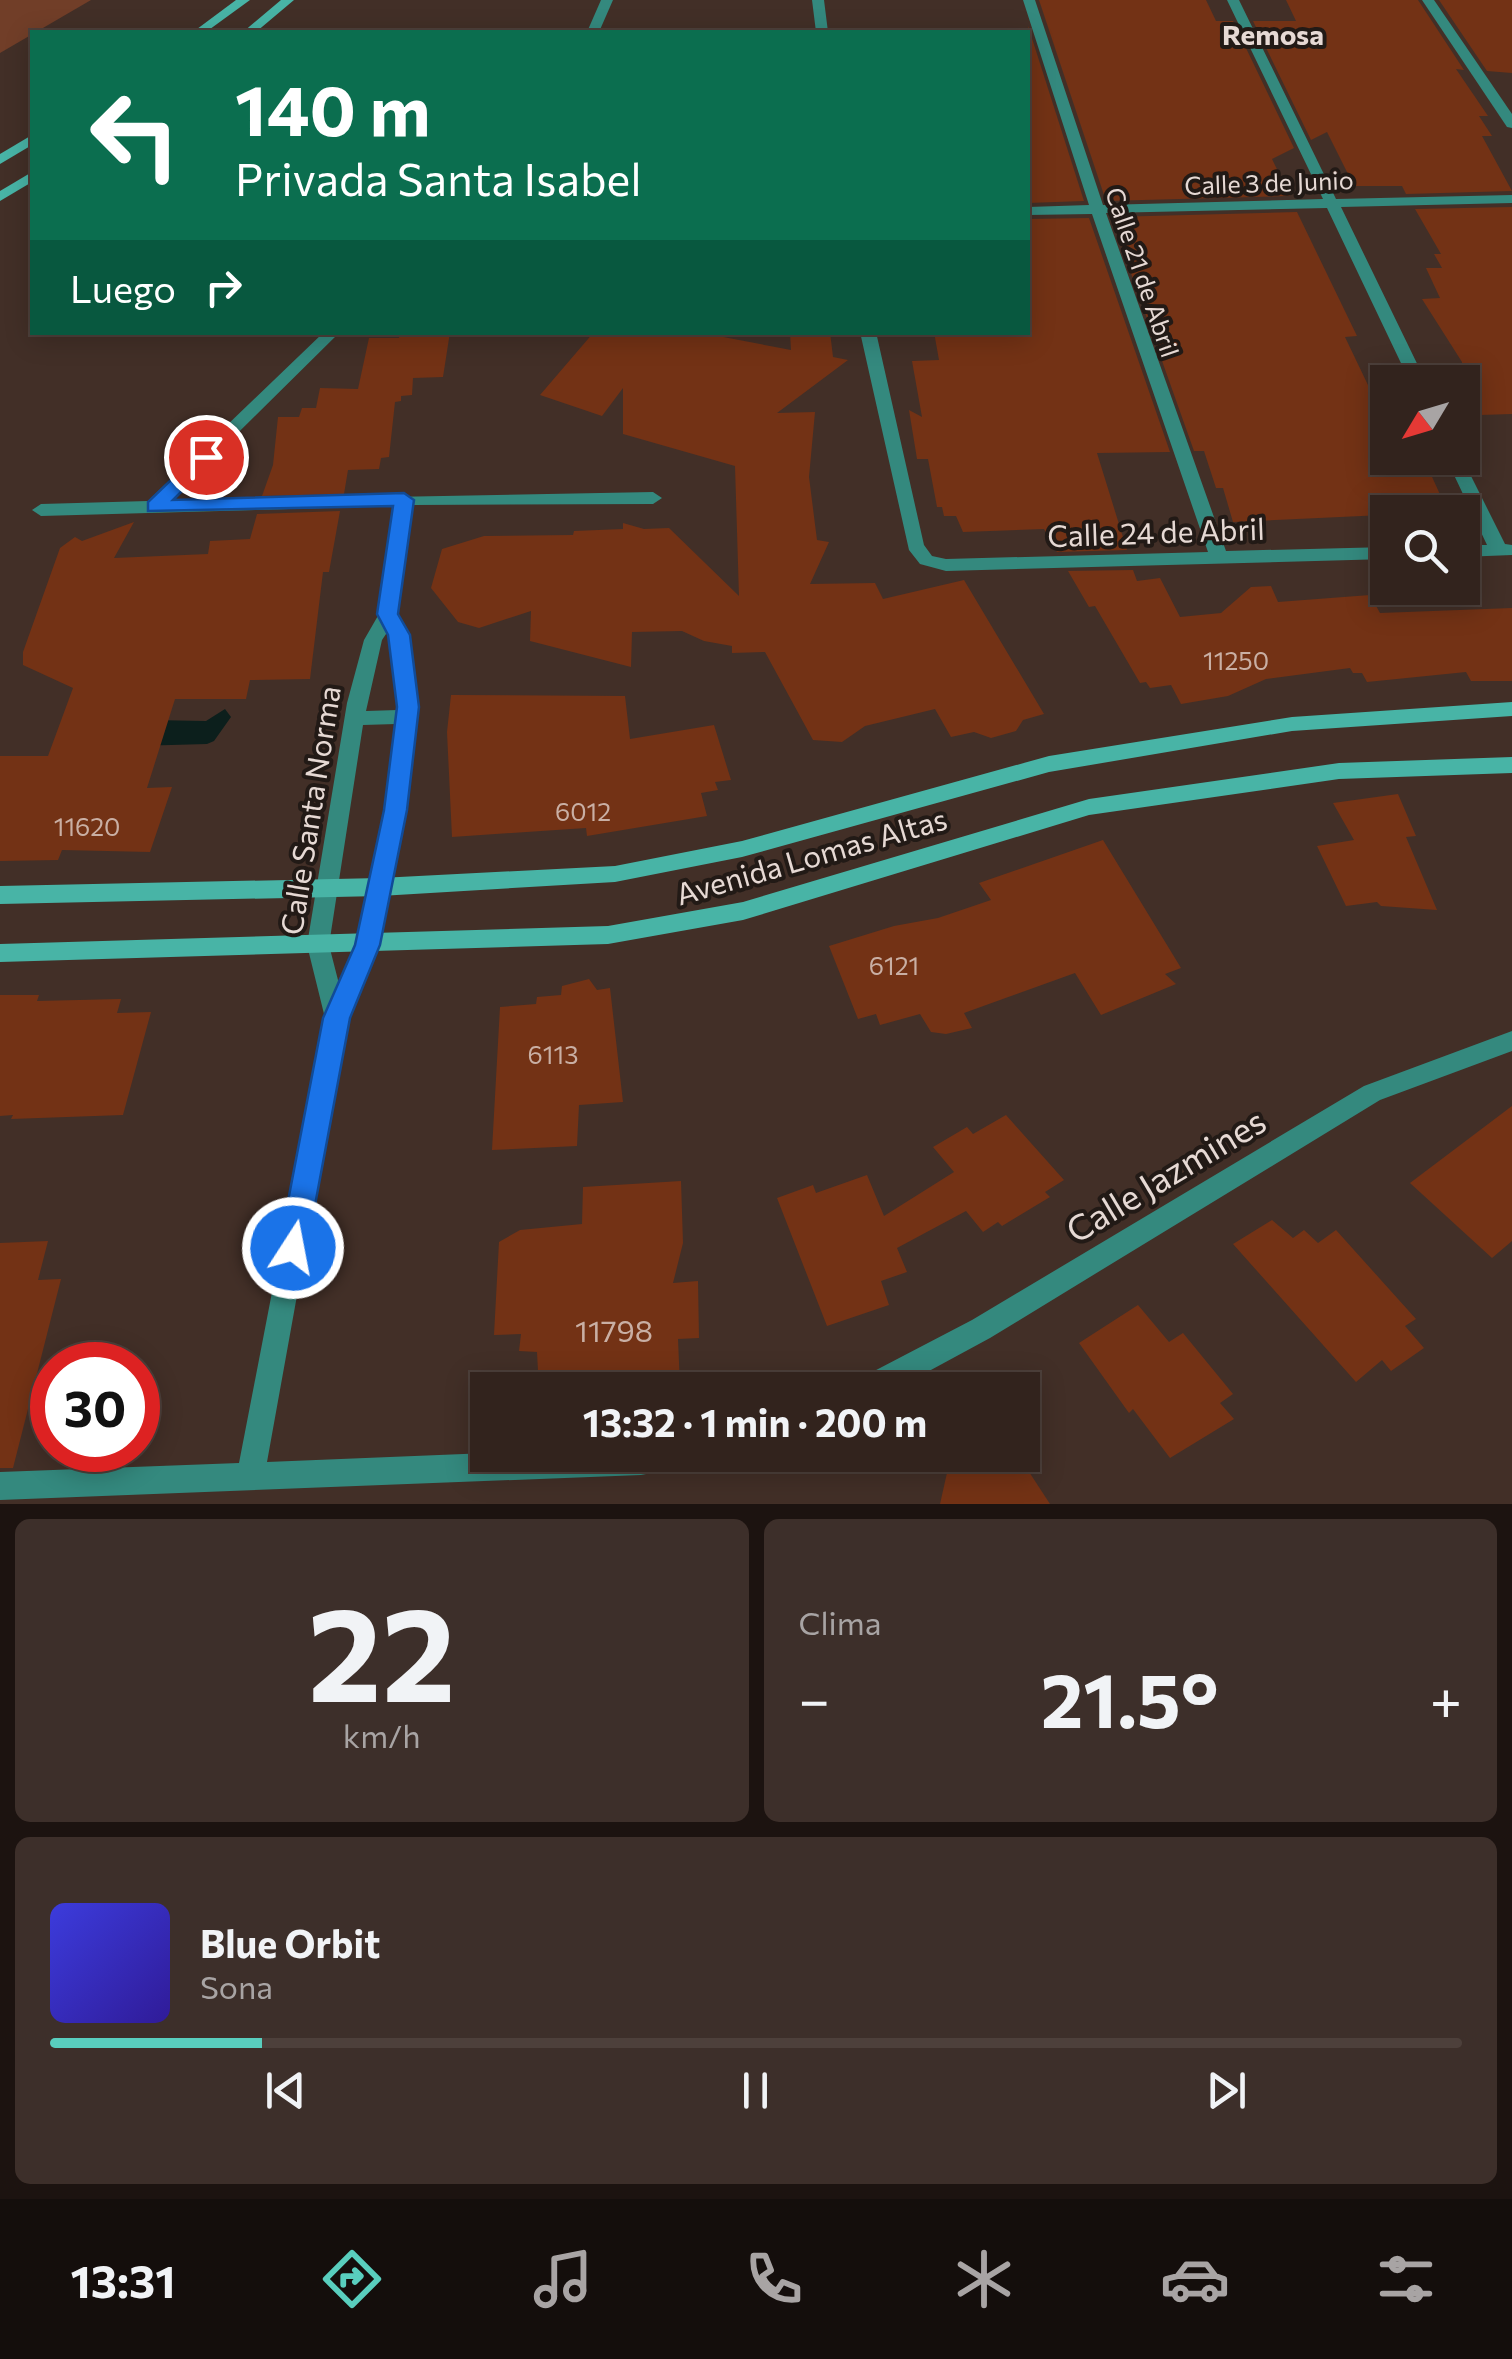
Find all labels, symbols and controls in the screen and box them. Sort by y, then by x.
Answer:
district label: Remosa [1222,17,1324,51]
text: 140 m [235,65,431,150]
icon: left [70,70,200,200]
text: Privada Santa Isabel [235,150,642,205]
street label: Calle 3 de Junio [1184,164,1354,200]
street label: Calle 21 de Abril [1100,183,1186,361]
icon: right [196,260,251,315]
text: Luego [70,264,176,311]
north arrow [1370,365,1480,475]
map controls [1370,365,1480,605]
pin [164,415,249,500]
icon: arrive [179,430,234,485]
button: search [1370,495,1480,605]
street label: Calle 24 de Abril [1047,509,1265,553]
house number: 11250 [1203,645,1269,675]
street label: Calle Santa Norma [271,683,347,937]
house number: 6012 [555,796,611,826]
street label: Avenida Lomas Altas [671,799,951,911]
house number: 11620 [54,811,120,841]
house number: 6121 [869,950,919,980]
house number: 6113 [528,1039,578,1069]
street label: Calle Jazmines [1057,1098,1273,1250]
position arrow [241,1196,345,1300]
house number: 11798 [575,1311,653,1348]
speed limit sign: 30 [30,1342,160,1472]
text: 13:32 · 1 min · 200 m [583,1398,927,1445]
text: 22 [308,1570,456,1729]
text: Clima [799,1602,881,1642]
text: 21.5° [1041,1652,1219,1743]
text: − [799,1664,830,1731]
text: + [1430,1664,1462,1731]
text: km/h [343,1715,421,1755]
text: Blue Orbit [200,1919,380,1966]
text: Sona [200,1966,273,2006]
icon: previous [258,2063,313,2118]
icon: pause [728,2063,783,2118]
icon: next [1199,2063,1254,2118]
icon: directions [317,2244,387,2314]
icon: music [528,2244,598,2314]
icon: phone [739,2244,809,2314]
icon: climate [949,2244,1019,2314]
icon: car [1160,2244,1230,2314]
icon: filters [1371,2244,1441,2314]
text: 13:31 [70,2252,176,2307]

